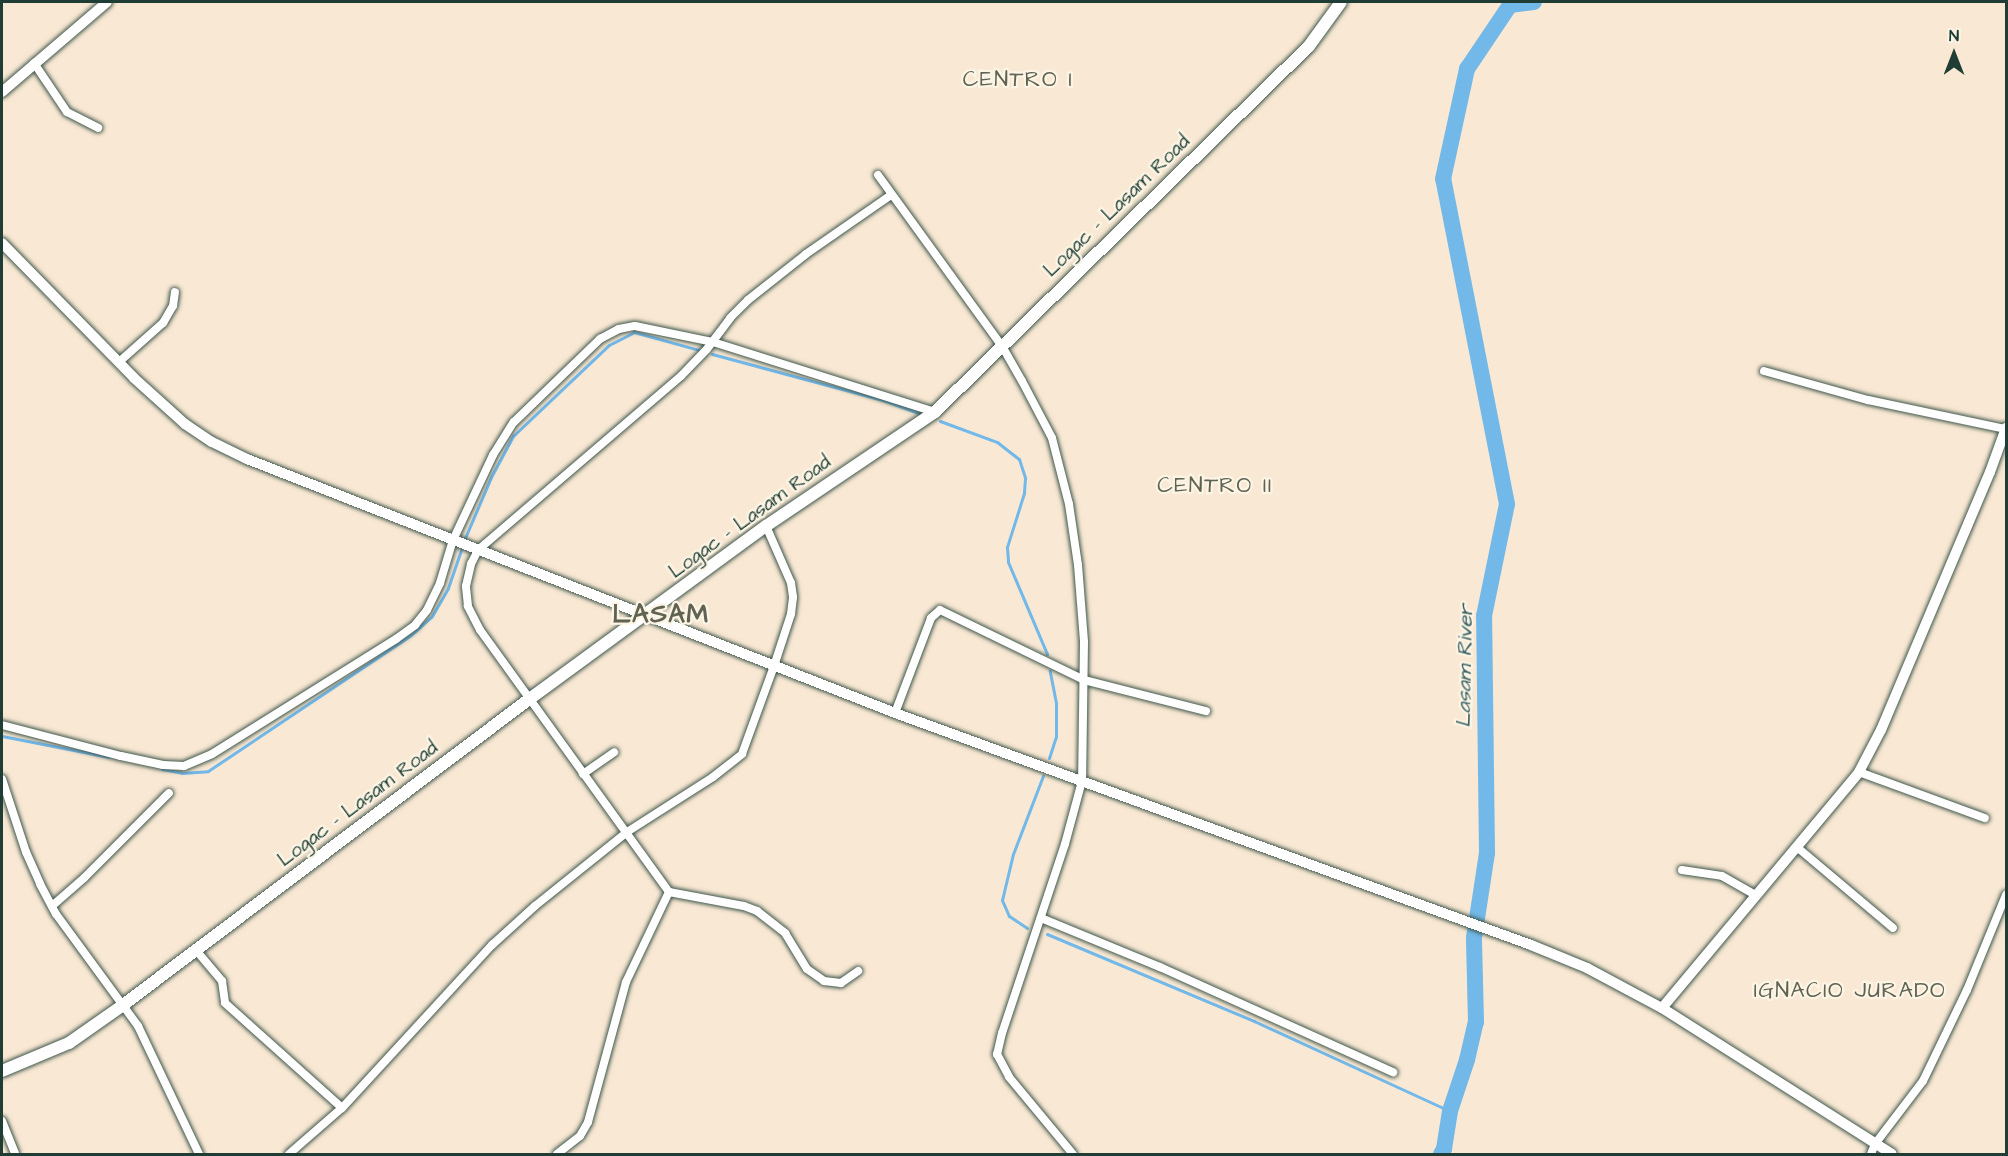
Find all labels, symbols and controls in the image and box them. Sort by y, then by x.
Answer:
north arrow [1924,24,1984,84]
text: N [1949,25,1959,47]
district label: CENTRO I [963,67,1073,93]
street label: Logac - Lasam Road [1039,130,1195,282]
street label: Logac - Lasam Road [664,450,836,584]
district label: CENTRO II [1157,473,1273,499]
district label: LASAM [612,599,710,631]
water label: Lasam River [1451,604,1479,728]
street label: Logac - Lasam Road [273,736,443,872]
district label: IGNACIO JURADO [1754,978,1946,1004]

